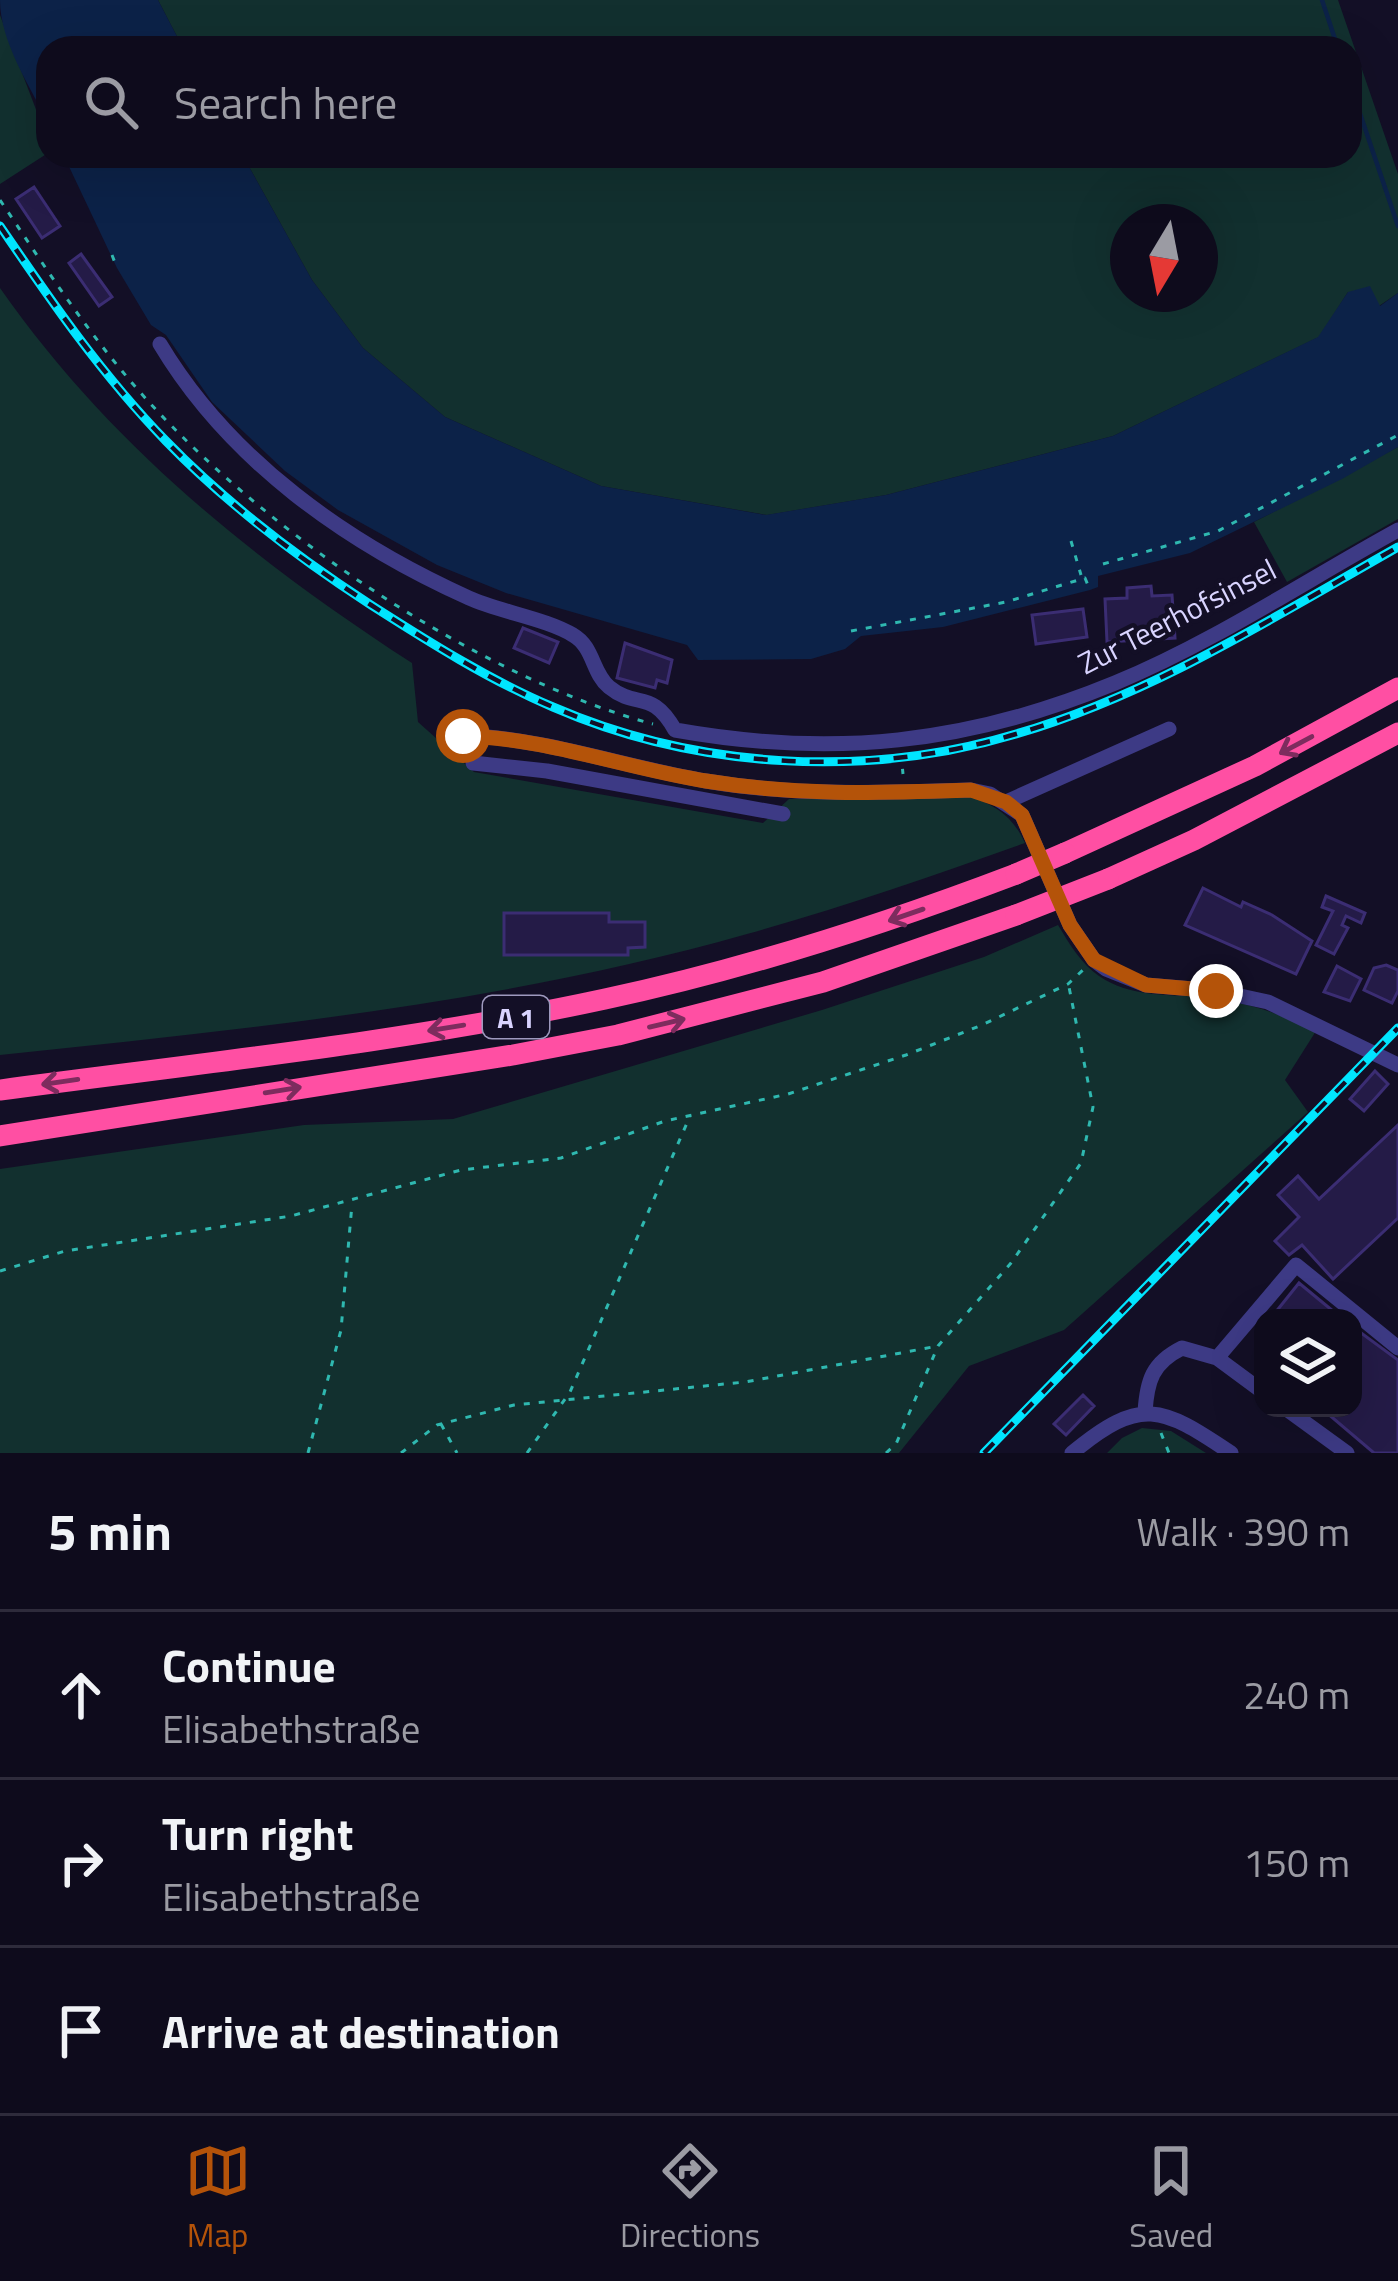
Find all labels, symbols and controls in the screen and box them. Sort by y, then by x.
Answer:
search box [36,36,1362,168]
text: Search here [174,68,397,136]
icon: search [78,69,144,135]
north arrow [1110,204,1218,312]
street label: Zur Teerhofsinsel [1070,546,1284,686]
route start [436,709,490,763]
one-way arrow [1279,734,1314,757]
one-way arrow [888,906,925,927]
route end [1189,964,1243,1018]
road number: A 1 [483,996,549,1038]
one-way arrow [648,1011,686,1033]
one-way arrow [428,1017,467,1040]
one-way arrow [41,1071,80,1094]
one-way arrow [263,1078,302,1101]
map controls [1254,1309,1362,1417]
button: layers [1254,1309,1362,1417]
text: 5 min [48,1492,172,1570]
text: Walk · 390 m [1136,1502,1350,1561]
text: Continue [162,1631,336,1699]
icon: ahead [48,1662,114,1728]
text: 240 m [1243,1665,1350,1724]
text: Elisabethstraße [162,1699,420,1758]
text: Turn right [162,1799,353,1867]
icon: right [48,1830,114,1896]
text: 150 m [1243,1833,1350,1892]
text: Elisabethstraße [162,1867,420,1926]
text: Arrive at destination [162,1997,560,2065]
icon: arrive [48,1998,114,2064]
tab: Map [185,2138,251,2260]
tab: Directions [620,2138,760,2260]
tab: Saved [1129,2138,1213,2260]

